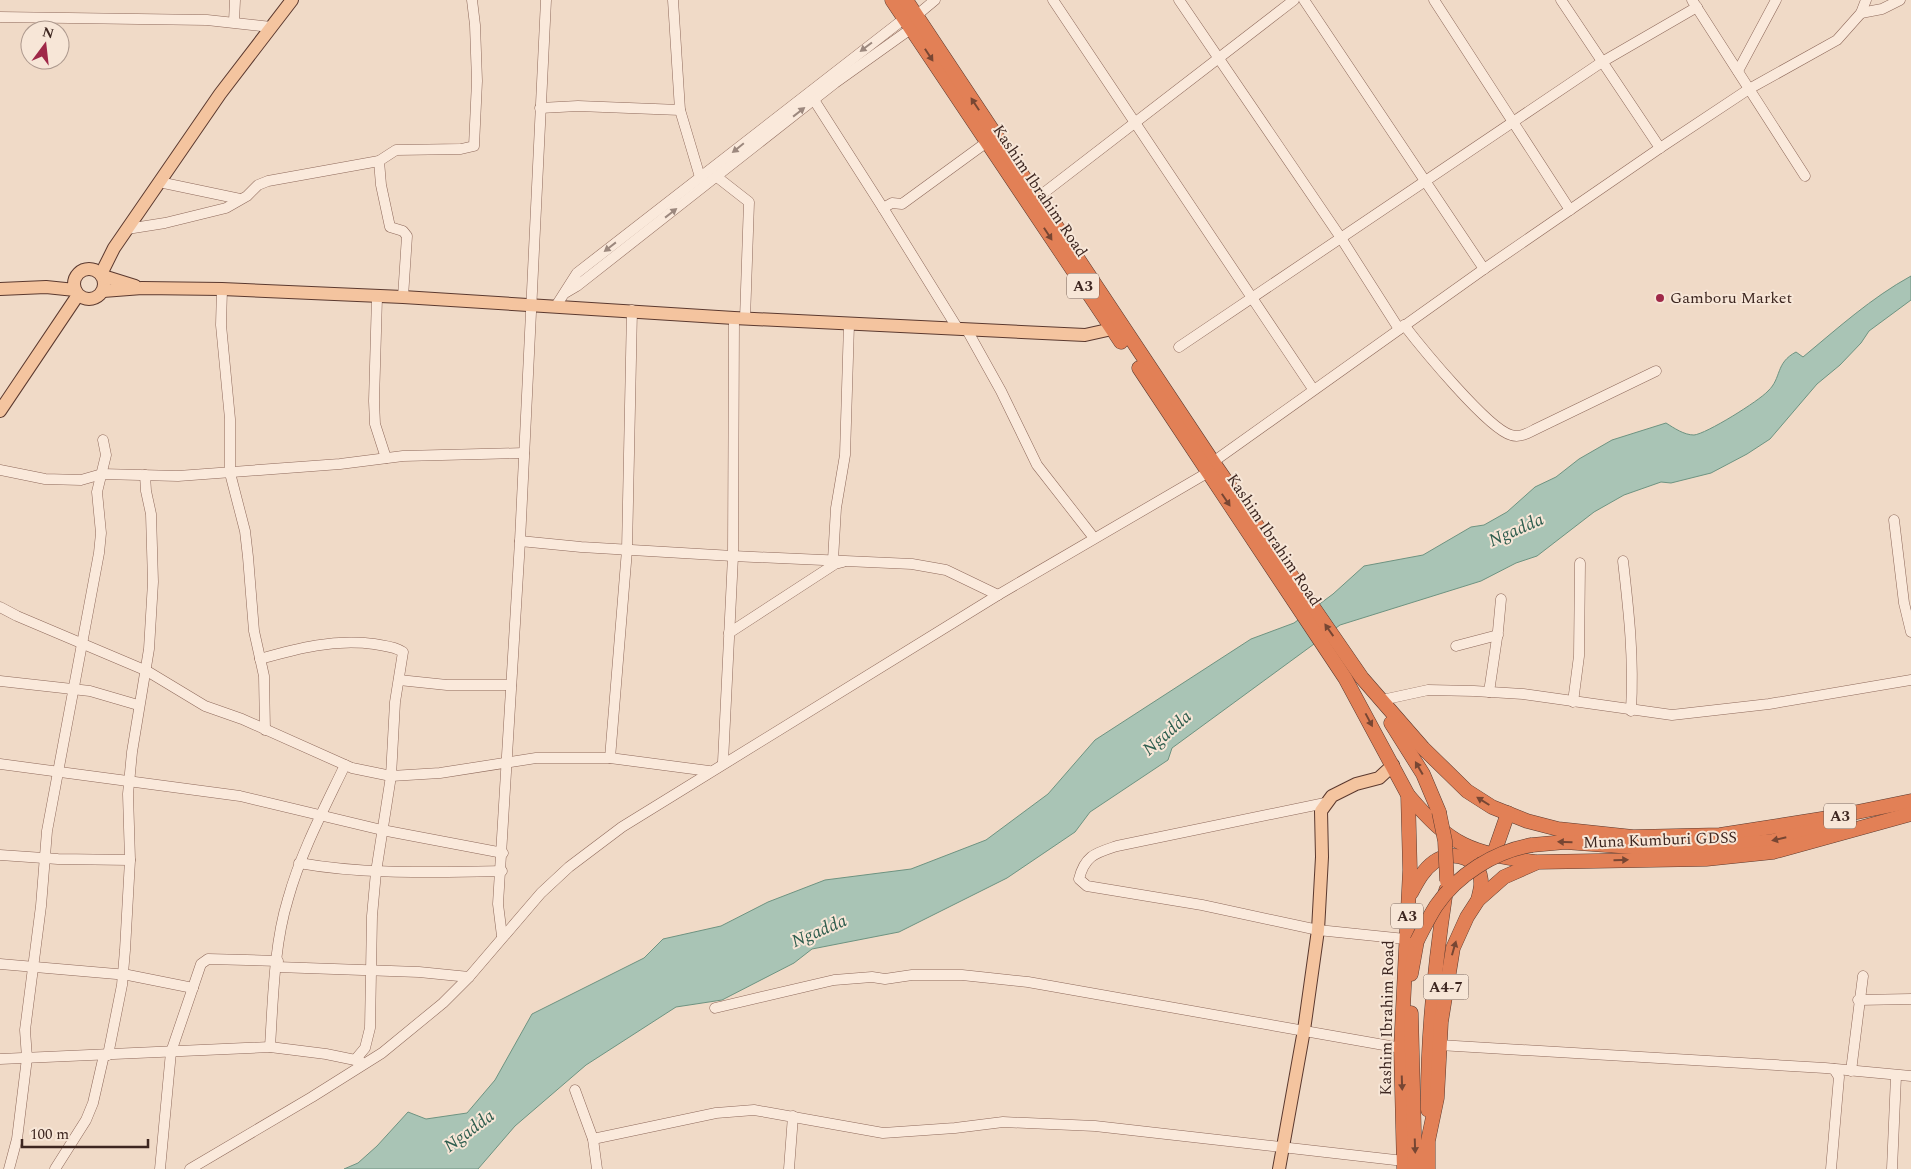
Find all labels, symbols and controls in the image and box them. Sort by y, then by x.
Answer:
north arrow [20,20,70,70]
text: N [40,21,56,45]
one-way arrow [860,42,873,53]
one-way arrow [925,48,934,62]
one-way arrow [970,97,980,110]
one-way arrow [792,107,805,118]
street label: Kashim Ibrahim Road [987,120,1093,262]
one-way arrow [732,142,745,153]
one-way arrow [664,207,677,218]
one-way arrow [1044,227,1053,241]
one-way arrow [603,242,617,252]
road number: A3 [1067,274,1099,298]
place label: Gamboru Market [1670,286,1793,310]
marker: Gamboru Market [1654,292,1666,304]
street label: Kashim Ibrahim Road [1221,469,1327,611]
one-way arrow [1221,494,1231,507]
water label: Ngadda [1484,506,1548,554]
one-way arrow [1324,623,1334,637]
water label: Ngadda [1136,704,1198,762]
one-way arrow [1365,713,1373,728]
one-way arrow [1414,762,1423,775]
one-way arrow [1476,797,1489,806]
road number: A3 [1824,804,1856,828]
street label: Muna Kumburi GDSS [1583,825,1737,855]
one-way arrow [1772,835,1787,843]
one-way arrow [1557,838,1573,846]
one-way arrow [1613,856,1629,864]
road number: A3 [1391,904,1423,928]
water label: Ngadda [787,907,851,955]
street label: Kashim Ibrahim Road [1374,940,1400,1096]
one-way arrow [1451,940,1459,955]
road number: A4-7 [1424,974,1468,1000]
one-way arrow [1398,1075,1406,1091]
water label: Ngadda [438,1103,500,1159]
scale bar [22,1116,149,1148]
text: 100 m [30,1123,69,1146]
one-way arrow [1411,1138,1419,1154]

